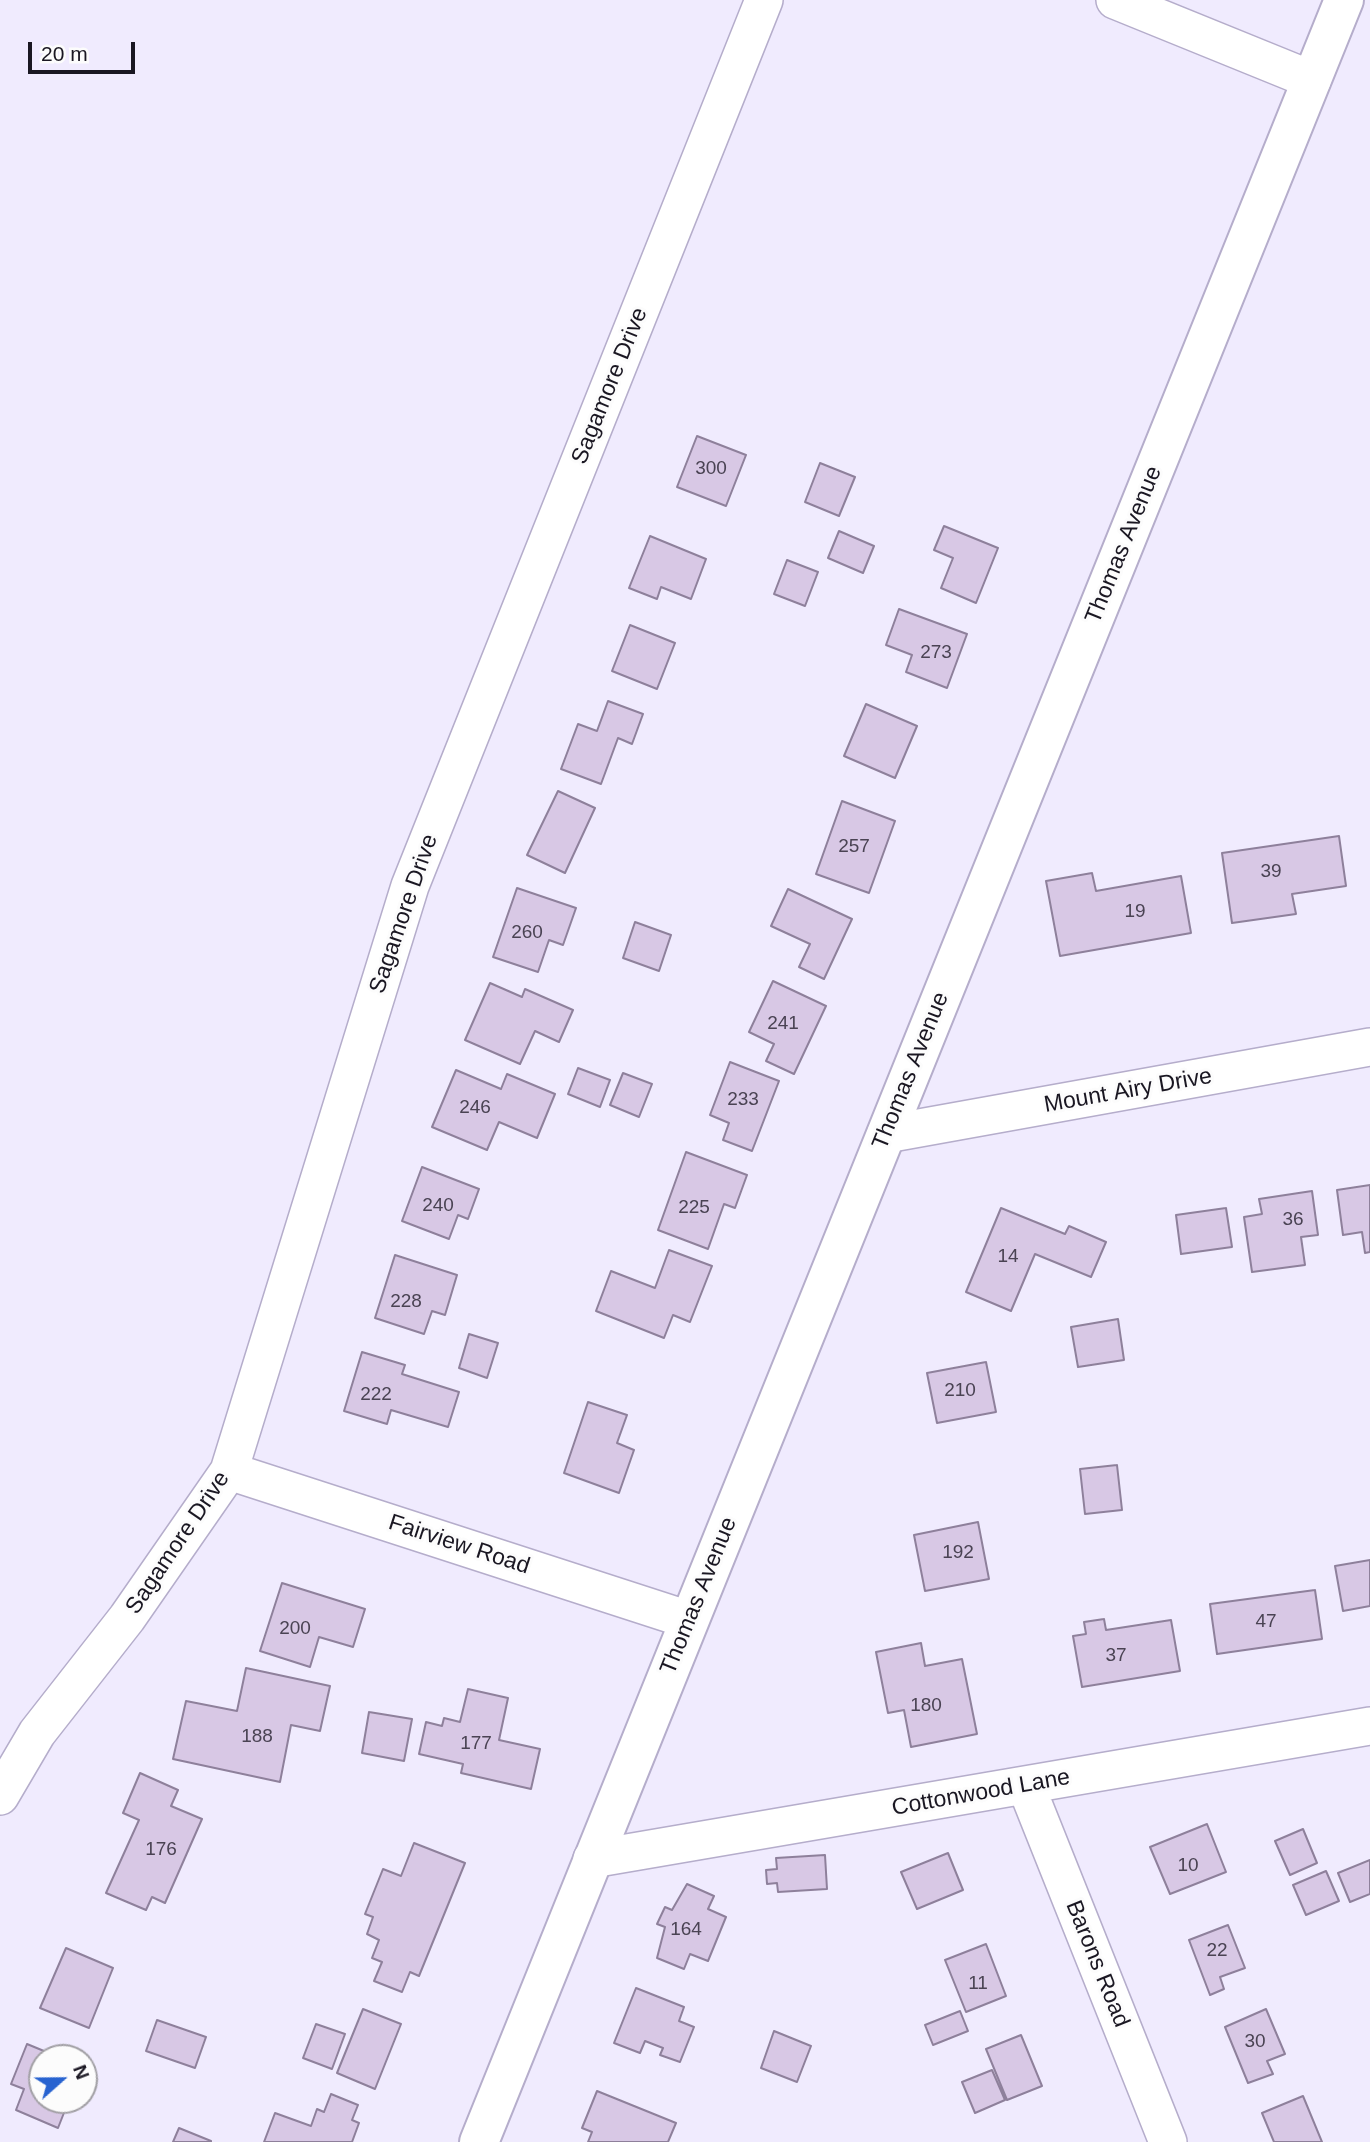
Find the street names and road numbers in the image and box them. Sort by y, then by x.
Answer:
street label: Sagamore Drive [566,304,654,468]
street label: Thomas Avenue [1080,462,1168,628]
street label: Sagamore Drive [364,831,444,997]
street label: Thomas Avenue [867,988,955,1154]
street label: Mount Airy Drive [1042,1063,1214,1119]
street label: Sagamore Drive [120,1466,236,1620]
street label: Fairview Road [385,1509,533,1581]
street label: Thomas Avenue [655,1513,743,1679]
street label: Cottonwood Lane [890,1764,1072,1822]
street label: Barons Road [1059,1897,1135,2031]

